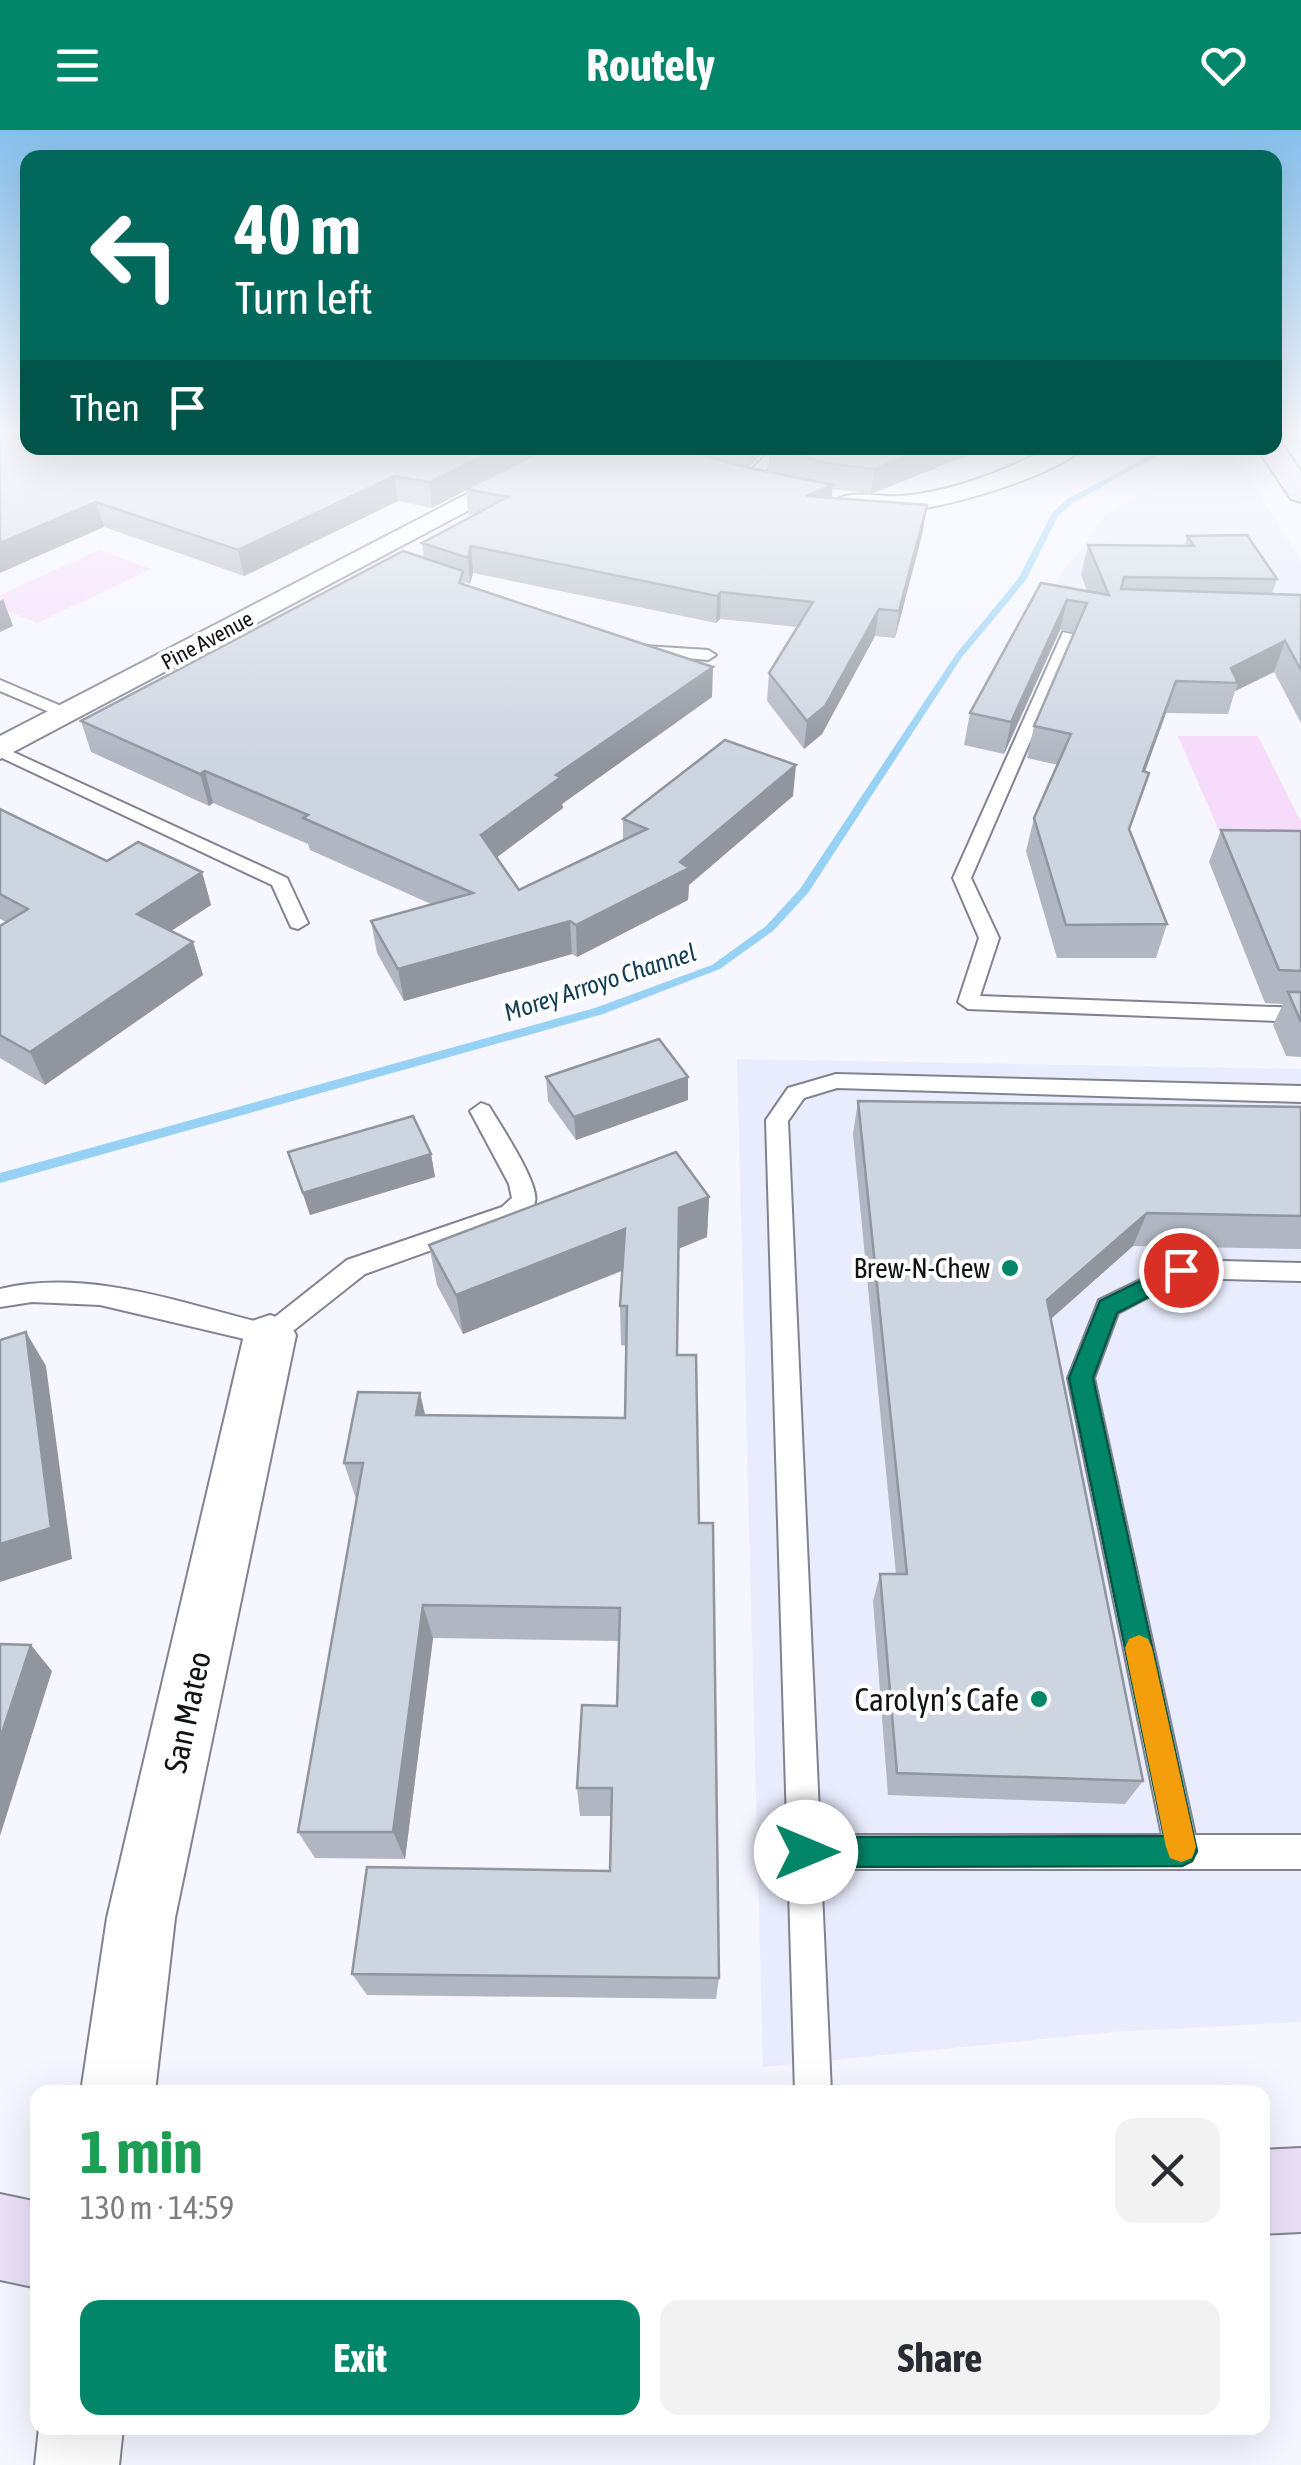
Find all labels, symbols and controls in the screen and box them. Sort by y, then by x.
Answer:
icon: menu [50,38,105,93]
icon: heart [1196,38,1251,93]
text: Routely [586,39,715,91]
text: 40 m [235,189,361,269]
icon: left [70,190,200,320]
text: Turn left [235,272,373,324]
icon: arrive [160,380,215,435]
text: Then [70,386,140,429]
street label: Pine Avenue [157,605,257,675]
water label: Morey Arroyo Channel [500,938,700,1026]
pin [1139,1228,1224,1313]
icon: arrive [1154,1243,1209,1298]
place label: Brew-N-Chew [853,1252,990,1284]
marker: Brew-N-Chew [999,1257,1021,1279]
street label: San Mateo [156,1648,218,1776]
place label: Carolyn’s Cafe [855,1681,1019,1718]
marker: Carolyn’s Cafe [1028,1688,1050,1710]
position arrow [754,1800,858,1904]
text: 1 min [80,2117,203,2186]
button: close [1115,2118,1220,2223]
text: 130 m · 14:59 [80,2189,234,2226]
button: Exit [80,2300,640,2415]
button: Share [660,2300,1220,2415]

